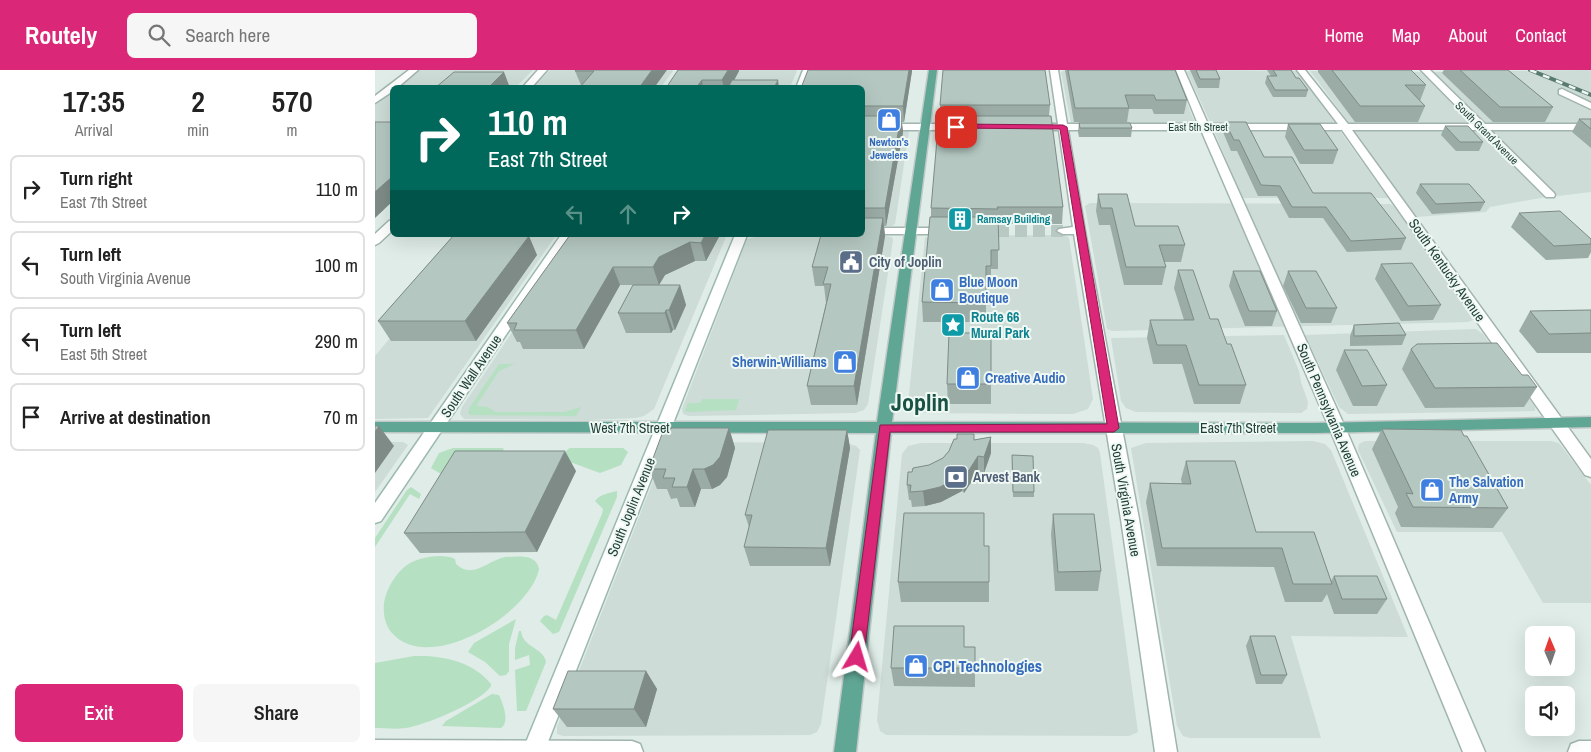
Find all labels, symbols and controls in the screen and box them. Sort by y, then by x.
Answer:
search box [127,13,477,58]
text: Routely [25,19,97,51]
icon: search [145,21,173,49]
text: Search here [185,22,270,48]
text: Home [1324,23,1364,48]
text: Map [1392,23,1421,48]
text: About [1449,23,1487,48]
text: Contact [1515,23,1566,48]
text: 17:35 [62,81,125,121]
text: 2 [191,81,205,121]
text: 570 [272,81,313,121]
street label: South Grand Avenue [1452,98,1522,168]
text: 110 m [488,99,568,146]
icon: right [405,105,470,170]
pin [935,106,977,148]
shop icon: Newton's Jewelers [876,107,902,133]
icon: arrive [942,113,970,141]
text: Arrival [75,119,113,141]
text: min [187,119,209,141]
text: m [287,119,298,141]
street label: East 5th Street [1168,120,1228,134]
place label: Newton's Jewelers [869,135,909,162]
text: East 7th Street [488,144,607,174]
text: Turn right [60,165,132,191]
icon: right [17,175,45,203]
text: 110 m [316,176,358,202]
text: East 7th Street [60,191,147,213]
icon: left [561,200,589,228]
icon: ahead [614,200,642,228]
icon: right [667,200,695,228]
building icon: Ramsay Building [947,206,973,232]
place label: Ramsay Building [977,212,1051,226]
street label: South Kentucky Avenue [1405,215,1489,325]
text: Turn left [60,241,121,267]
public building icon: City of Joplin [838,249,864,275]
icon: left [17,251,45,279]
text: 100 m [315,252,358,278]
place label: City of Joplin [869,253,942,271]
text: South Virginia Avenue [60,267,191,289]
place label: Blue Moon Boutique [959,273,1018,307]
shop icon: Blue Moon Boutique [929,277,955,303]
place label: Route 66 Mural Park [971,308,1030,342]
place icon: Route 66 Mural Park [940,312,966,338]
text: Turn left [60,317,121,343]
icon: left [17,327,45,355]
text: 290 m [315,328,358,354]
street label: South Wall Avenue [437,331,505,421]
street label: South Pennsylvania Avenue [1293,340,1365,480]
text: East 5th Street [60,343,147,365]
shop icon: Sherwin-Williams [832,349,858,375]
place label: Sherwin-Williams [732,353,827,371]
shop icon: Creative Audio [955,365,981,391]
place label: Creative Audio [985,369,1066,387]
district label: Joplin [891,386,949,418]
icon: arrive [17,403,45,431]
text: Arrive at destination [60,404,211,430]
text: 70 m [323,404,358,430]
street label: West 7th Street [591,419,669,437]
street label: East 7th Street [1200,419,1276,437]
street label: South Virginia Avenue [1107,442,1145,558]
street label: South Joplin Avenue [603,455,659,559]
bank icon: Arvest Bank [943,464,969,490]
place label: Arvest Bank [973,468,1041,486]
place label: The Salvation Army [1449,473,1524,507]
shop icon: The Salvation Army [1419,477,1445,503]
north arrow [1525,626,1575,676]
map controls [1525,626,1575,736]
position arrow [830,630,882,682]
shop icon: CPI Technologies [903,653,929,679]
place label: CPI Technologies [933,655,1042,677]
button: Exit [15,684,183,742]
button: Share [193,684,360,742]
button: sound [1525,686,1575,736]

